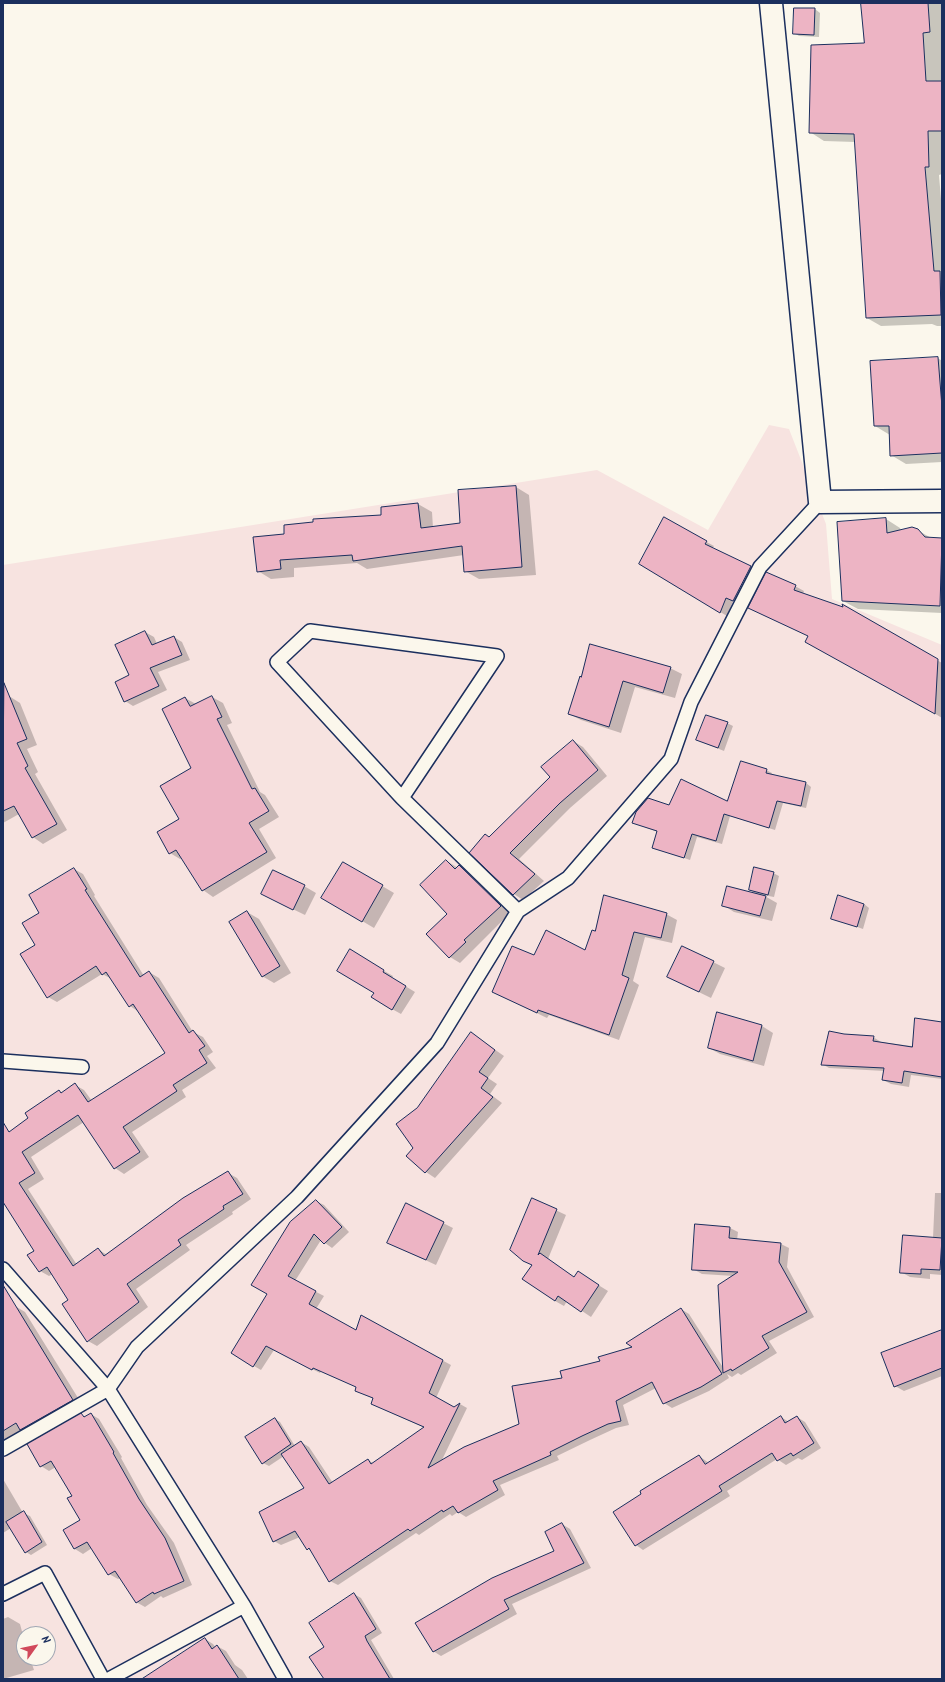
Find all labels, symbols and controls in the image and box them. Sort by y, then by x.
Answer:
north arrow [16,1626,56,1666]
text: N [36,1632,55,1648]

